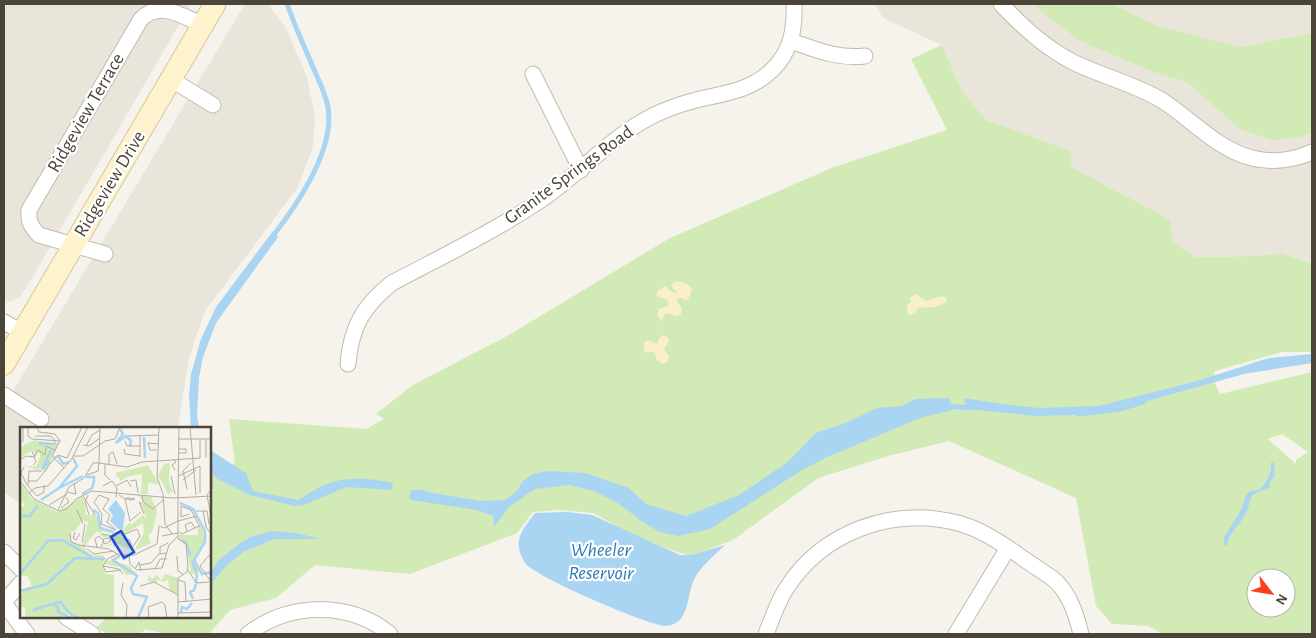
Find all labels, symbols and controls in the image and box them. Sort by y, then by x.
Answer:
street label: Ridgeview Terrace [44,50,128,176]
street label: Granite Springs Road [501,122,637,228]
street label: Ridgeview Drive [71,128,149,240]
inset map [20,427,211,618]
water label: Wheeler Reservoir [568,540,634,583]
north arrow [1246,568,1296,618]
text: N [1273,591,1290,607]

